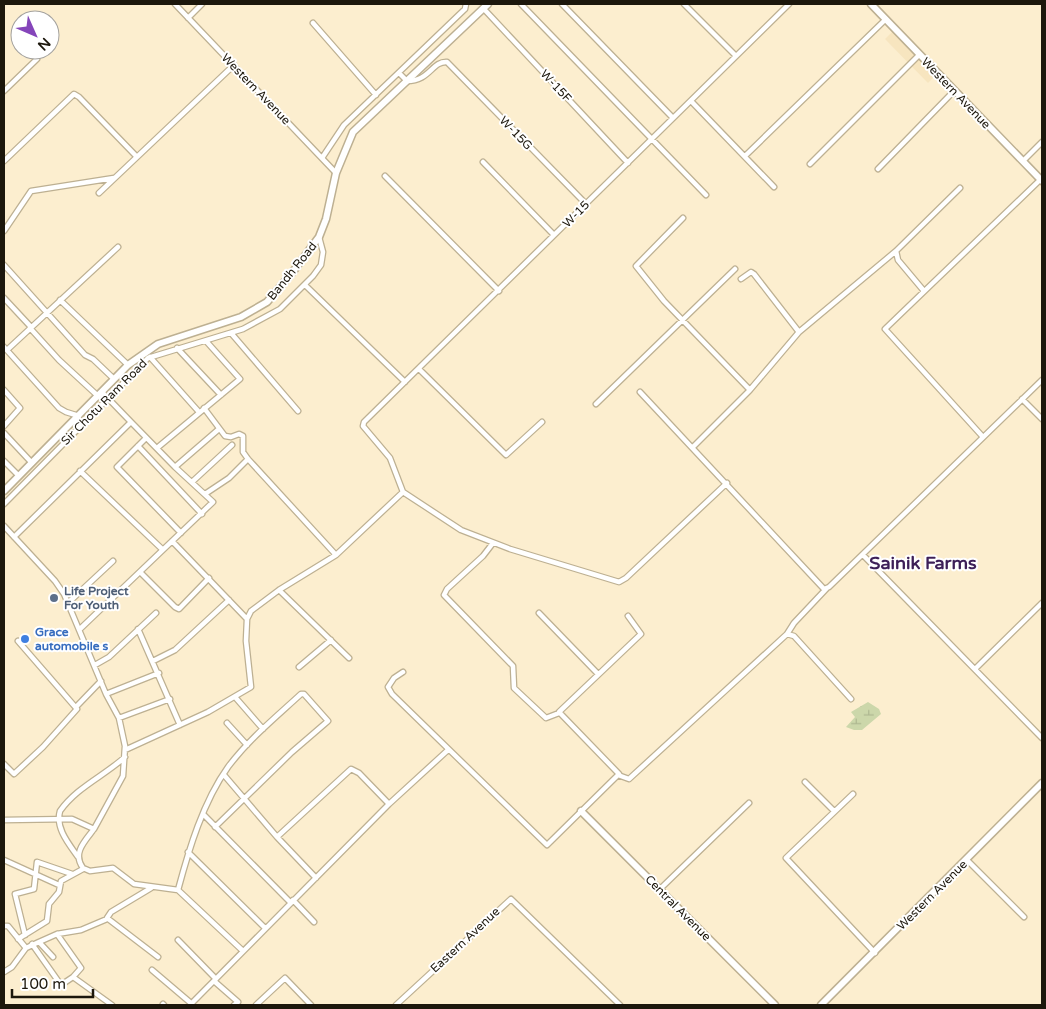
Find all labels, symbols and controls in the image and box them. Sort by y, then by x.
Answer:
north arrow [10,10,60,60]
text: N [34,34,54,54]
street label: Western Avenue [219,51,294,128]
street label: Western Avenue [919,55,994,132]
street label: W-15F [537,67,575,105]
street label: W-15G [497,113,535,153]
street label: W-15 [560,198,592,230]
street label: Bandh Road [264,239,320,303]
street label: Sir Chotu Ram Road [58,356,150,448]
district label: Sainik Farms [869,552,977,574]
place label: Life Project For Youth [64,584,129,612]
marker: Life Project For Youth [48,592,60,604]
place label: Grace automobile s [35,625,109,653]
marker: Grace automobile s [19,633,31,645]
street label: Western Avenue [894,857,970,933]
street label: Central Avenue [642,872,714,944]
street label: Eastern Avenue [428,904,503,976]
scale bar [12,966,94,998]
text: 100 m [20,975,66,993]

